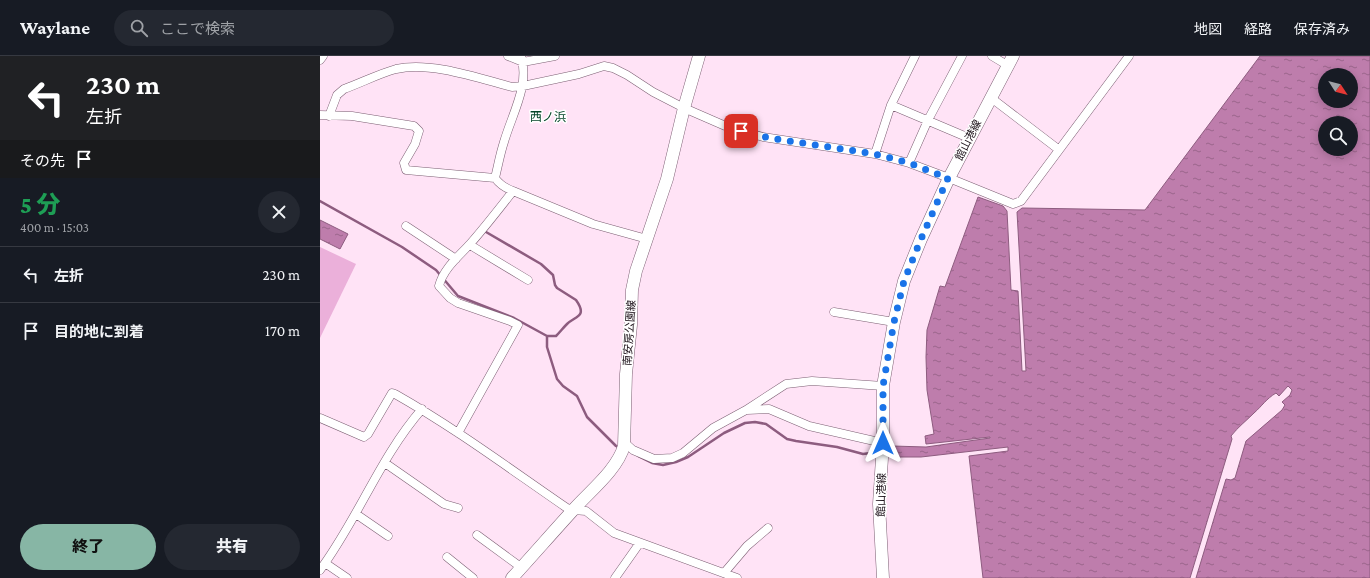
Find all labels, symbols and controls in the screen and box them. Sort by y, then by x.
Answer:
search box [114,10,394,46]
text: Waylane [20,17,90,38]
icon: search [128,17,150,39]
text: ここで検索 [160,21,235,37]
text: 地図 [1194,21,1222,37]
text: 経路 [1244,21,1272,37]
text: 保存済み [1294,21,1350,37]
north arrow [1318,68,1358,108]
map controls [1318,68,1358,156]
text: 230 m [86,69,160,100]
icon: left [20,72,72,124]
text: 左折 [86,107,122,127]
district label: 西ノ浜 [530,110,566,124]
pin [724,114,758,148]
button: search [1318,116,1358,156]
street label: 館山港線 [953,118,983,162]
icon: arrive [730,120,752,142]
icon: arrive [73,148,95,170]
text: その先 [20,153,65,169]
text: 5 分 [20,191,61,218]
button: close [258,191,300,233]
text: 400 m · 15:03 [20,220,89,235]
icon: left [20,264,42,286]
text: 230 m [262,267,300,283]
text: 左折 [54,268,84,284]
street label: 南安房公園線 [621,300,637,366]
icon: arrive [20,320,42,342]
text: 170 m [265,323,300,339]
text: 目的地に到着 [54,324,144,340]
position arrow [862,422,904,464]
street label: 館山港線 [875,473,887,517]
button: 終了 [20,524,156,570]
button: 共有 [164,524,300,570]

